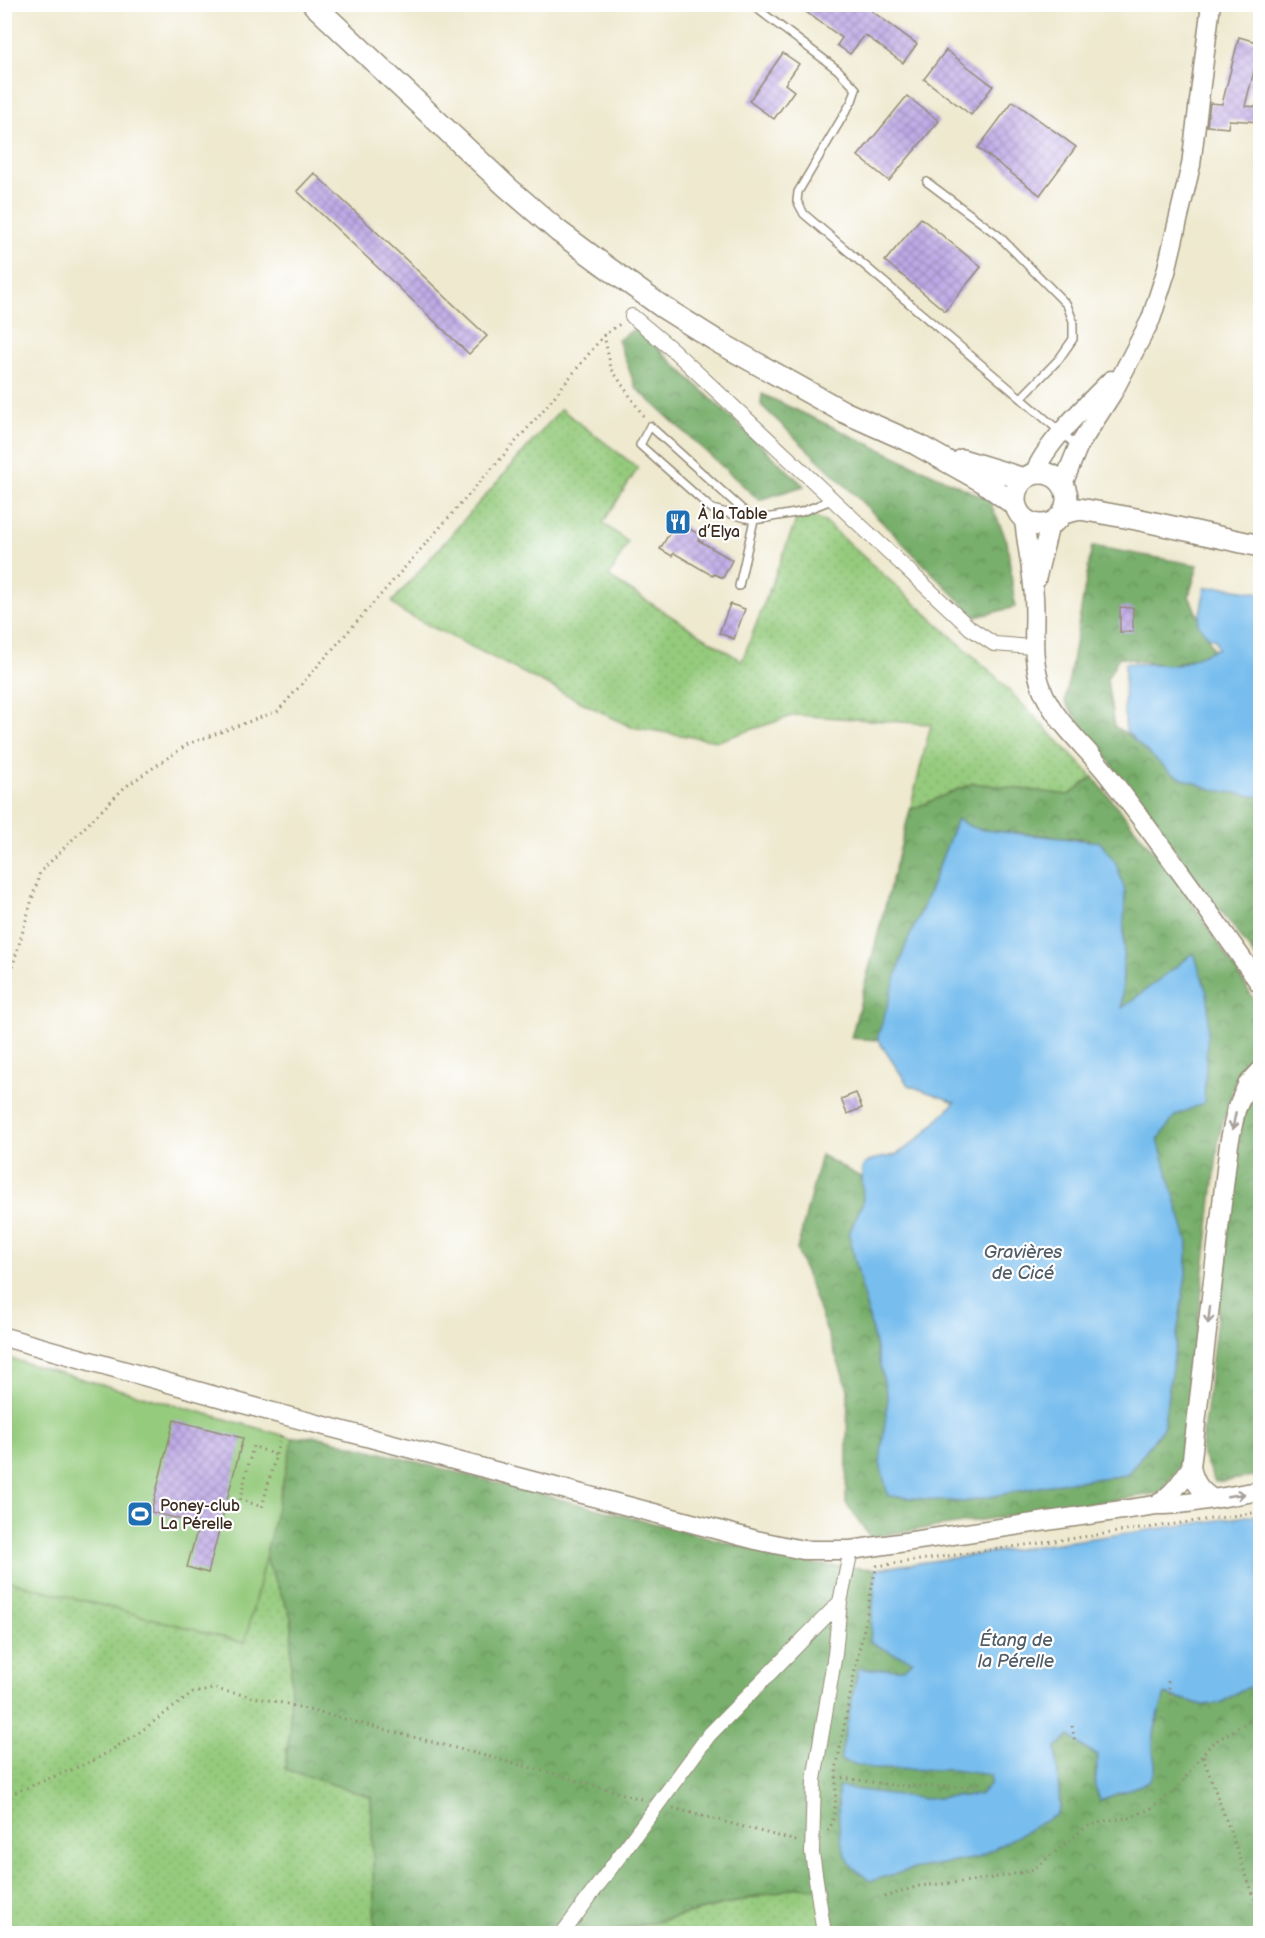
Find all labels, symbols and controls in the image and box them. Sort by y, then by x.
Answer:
place label: À la Table d’Elya [698,503,768,542]
restaurant icon: À la Table d’Elya [663,507,693,537]
one-way arrow [1228,1111,1239,1131]
water label: Gravières de Cicé [984,1242,1062,1284]
one-way arrow [1203,1304,1214,1324]
one-way arrow [1226,1489,1245,1500]
place label: Poney-club La Pérelle [160,1497,240,1534]
sports icon: Poney-club La Pérelle [125,1499,155,1529]
water label: Étang de la Pérelle [978,1628,1054,1672]

